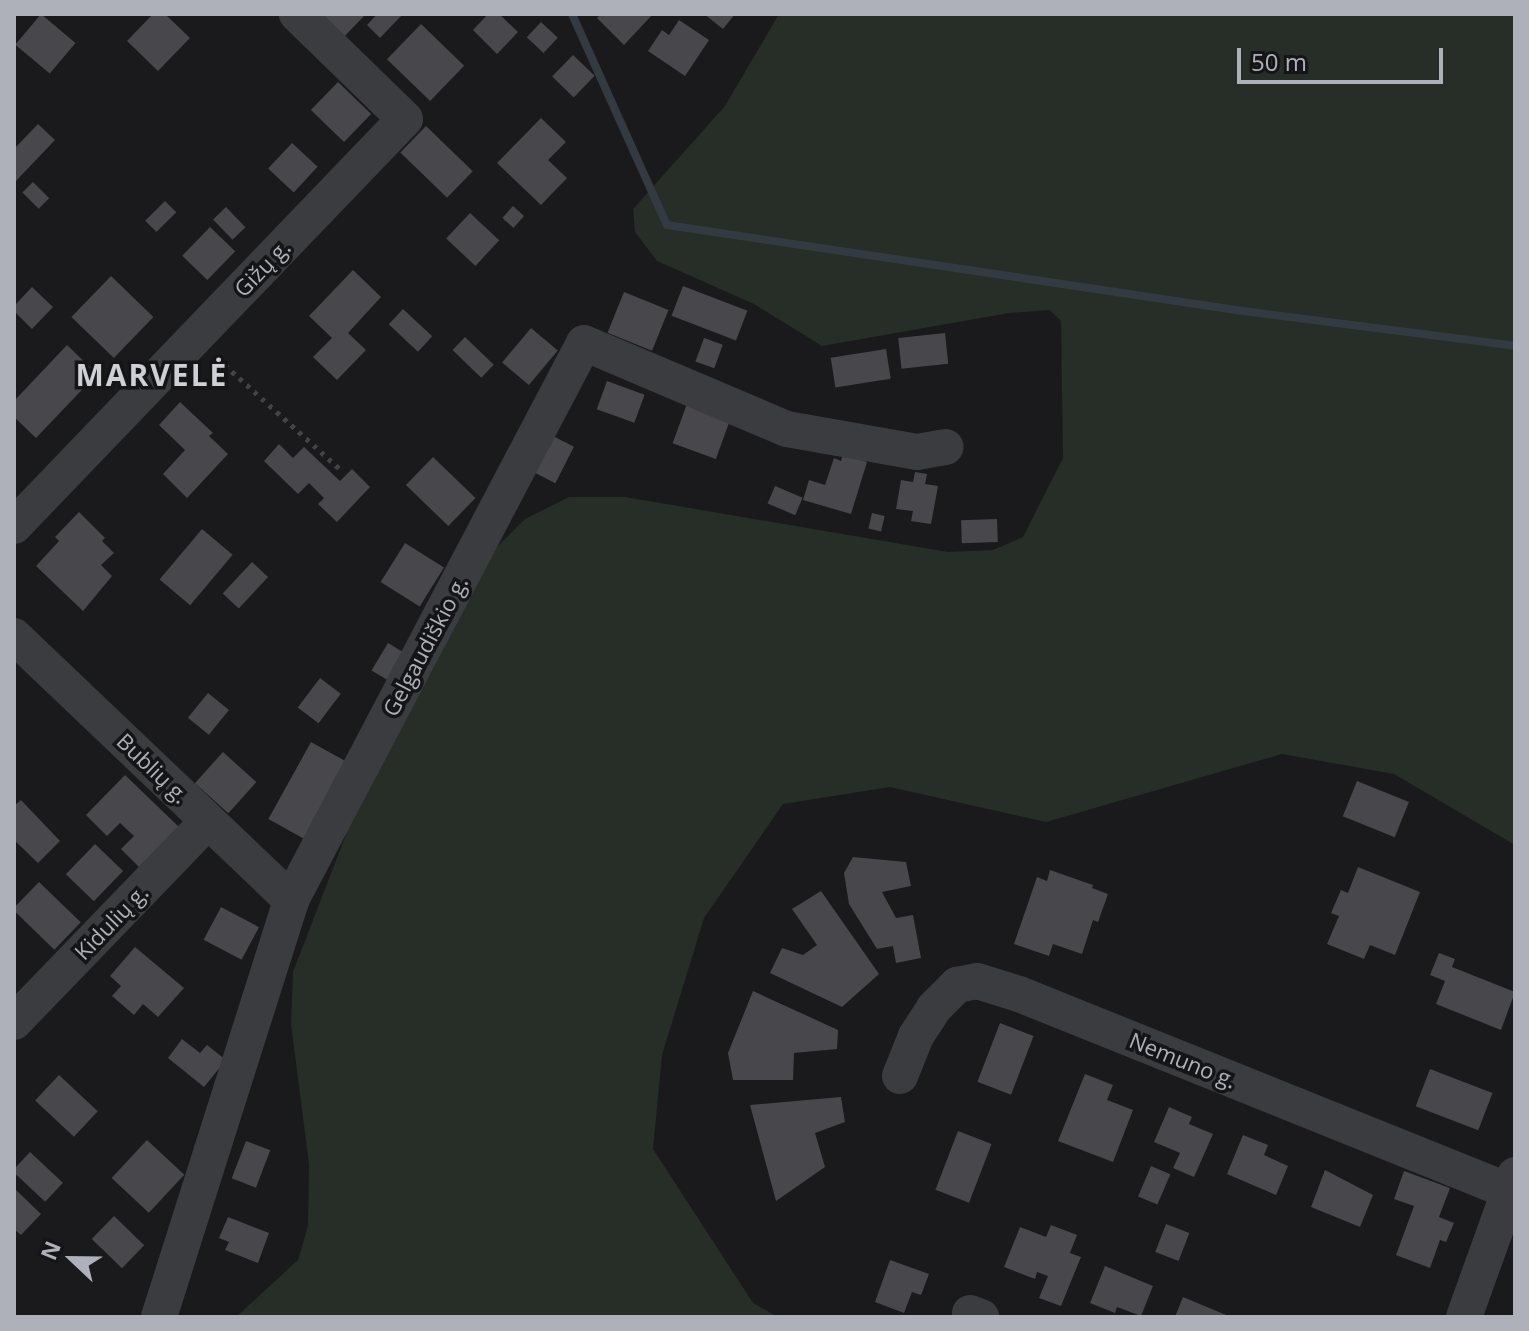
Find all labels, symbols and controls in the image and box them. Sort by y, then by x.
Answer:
scale bar [1241,32,1447,82]
text: 50 m [1251,45,1307,78]
street label: Gižų g. [229,234,295,302]
district label: MARVELĖ [76,357,228,393]
street label: Gelgaudiškio g. [377,571,473,721]
street label: Bublių g. [112,728,194,808]
street label: Kidulių g. [69,879,153,965]
street label: Nemuno g. [1126,1027,1240,1093]
north arrow [32,1219,112,1299]
text: N [32,1236,67,1264]

